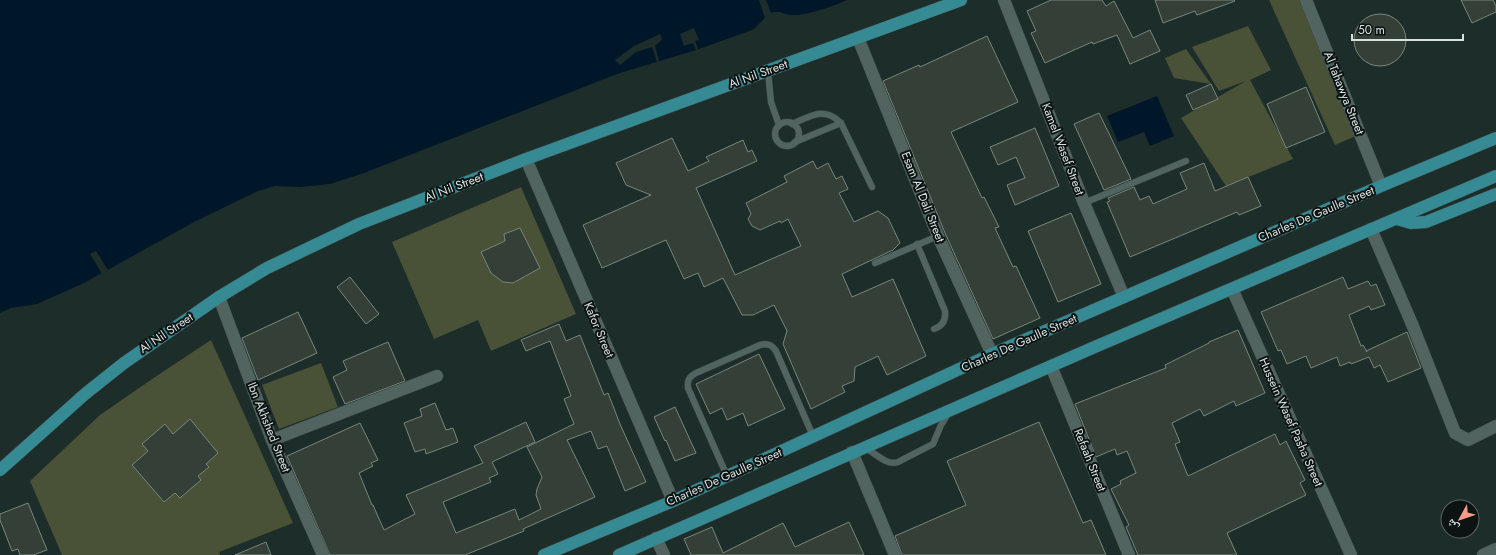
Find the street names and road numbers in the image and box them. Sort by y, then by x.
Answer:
street label: Al Tahawya Street [1319,49,1369,137]
street label: Al Nil Street [726,55,790,93]
street label: Kamel Wasef Street [1037,100,1089,198]
street label: Esam Al Dali Street [897,149,949,245]
street label: Al Nil Street [422,168,486,206]
street label: Charles De Gaulle Street [1255,181,1377,247]
street label: Kafor Street [579,299,619,361]
street label: Al Nil Street [135,308,197,358]
street label: Charles De Gaulle Street [958,309,1080,377]
street label: Hussein Wasef Pasha Street [1254,355,1328,489]
street label: Ibn Akhshed Street [243,379,295,475]
street label: Refaah Street [1069,426,1111,494]
street label: Charles De Gaulle Street [663,443,785,511]

